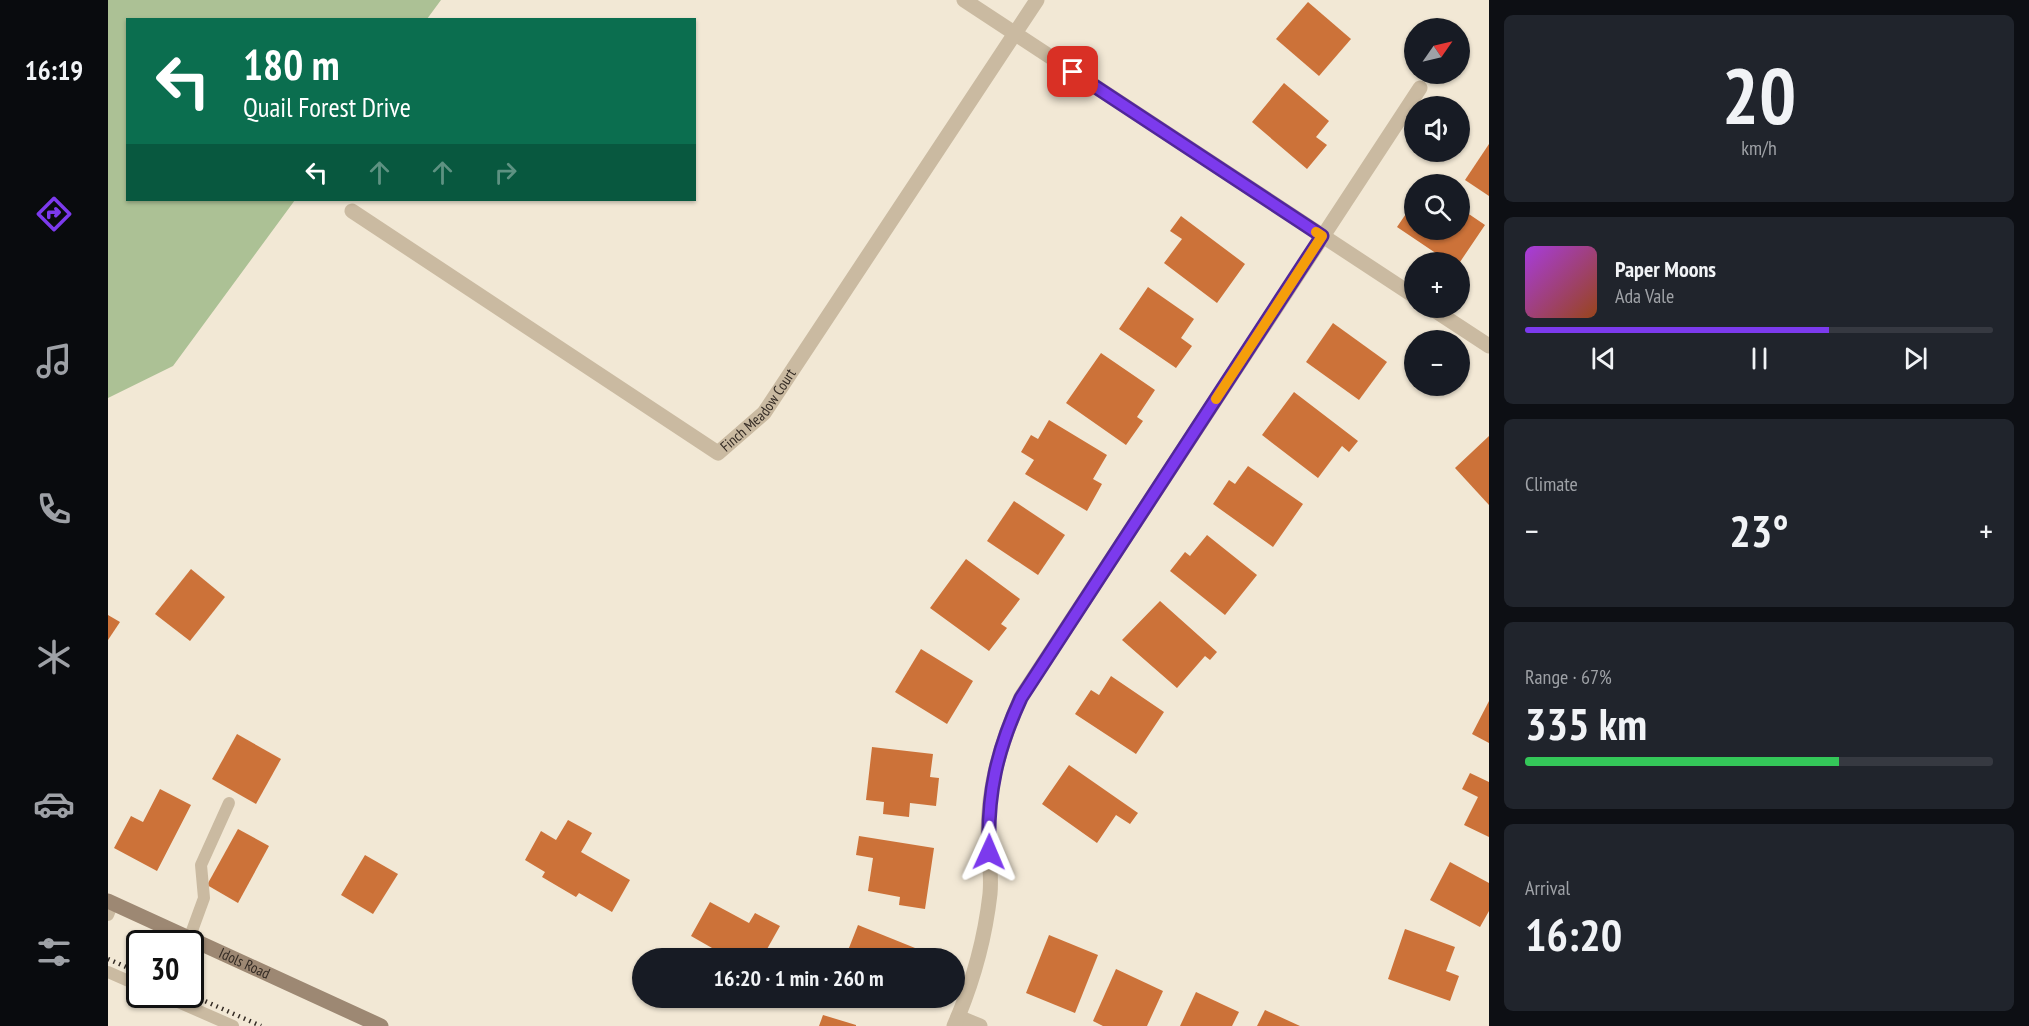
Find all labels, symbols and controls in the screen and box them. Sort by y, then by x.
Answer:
north arrow [1404,18,1470,84]
map controls [1404,18,1470,396]
text: 180 m [243,37,340,92]
icon: left [144,42,222,120]
text: 20 [1722,45,1796,146]
pin [1047,46,1098,97]
text: 16:19 [25,53,83,87]
icon: arrive [1056,55,1089,88]
text: Quail Forest Drive [243,90,411,124]
button: sound [1404,96,1470,162]
text: km/h [1741,135,1777,161]
icon: left [300,156,333,189]
icon: ahead [363,156,396,189]
icon: ahead [426,156,459,189]
icon: right [489,156,522,189]
button: search [1404,174,1470,240]
icon: directions [33,193,75,235]
button: + [1404,252,1470,318]
text: Paper Moons [1615,255,1716,283]
text: Ada Vale [1615,283,1674,309]
button: − [1404,330,1470,396]
icon: music [33,340,75,382]
icon: previous [1587,342,1620,375]
icon: pause [1743,342,1776,375]
icon: next [1899,342,1932,375]
street label: Finch Meadow Court [716,365,800,456]
text: Climate [1525,471,1578,497]
icon: phone [33,488,75,530]
text: 23° [1729,501,1789,559]
text: − [1525,509,1539,552]
text: + [1979,509,1993,552]
icon: climate [33,636,75,678]
text: Range · 67% [1525,664,1612,690]
text: 335 km [1525,694,1647,752]
icon: car [33,783,75,825]
position arrow [957,820,1021,884]
text: Arrival [1525,875,1570,901]
text: 16:20 [1525,905,1622,963]
speed limit sign: 30 [126,930,204,1008]
icon: filters [33,931,75,973]
street label: Idols Road [216,943,273,983]
text: 16:20 · 1 min · 260 m [713,964,884,992]

